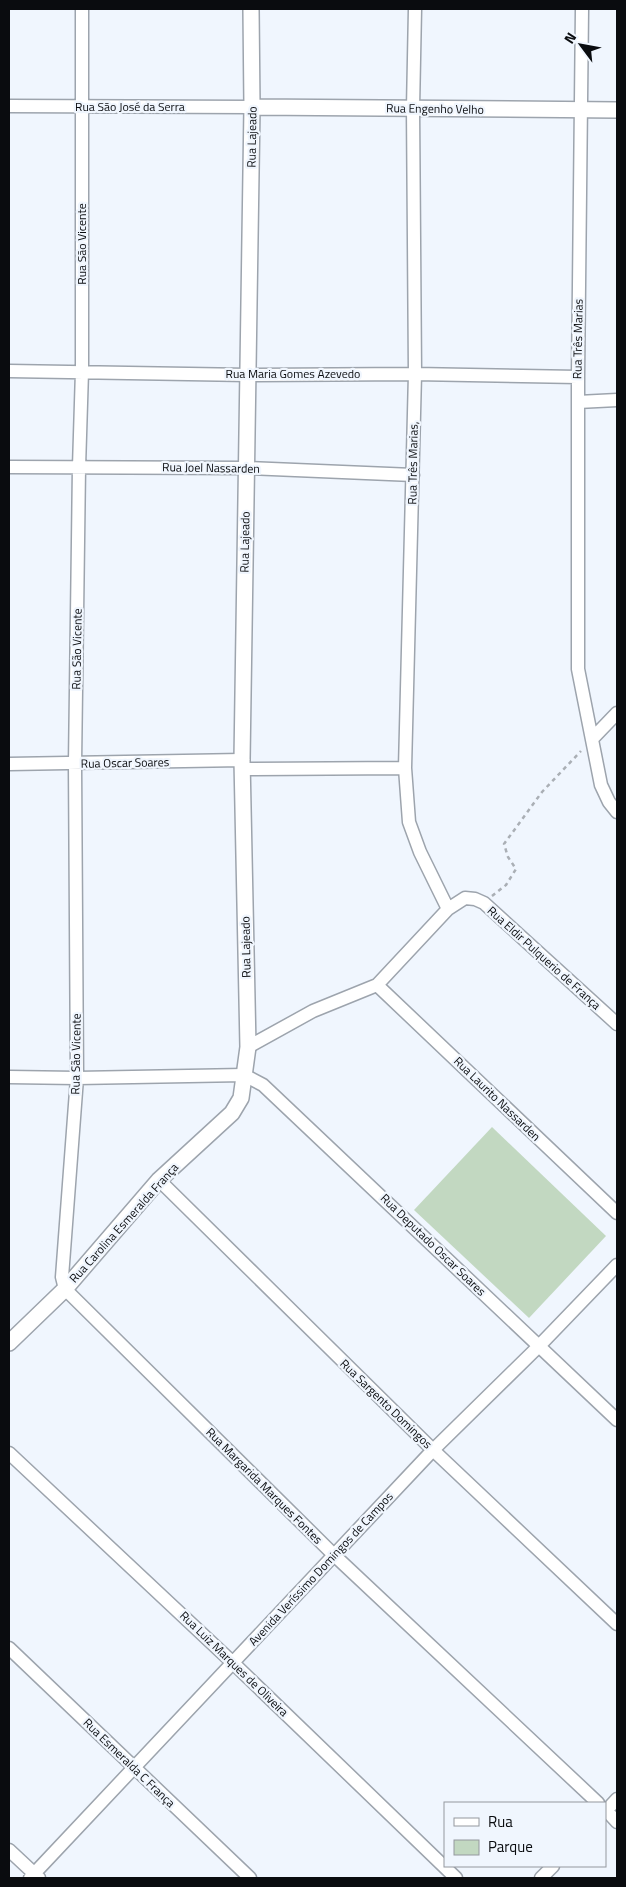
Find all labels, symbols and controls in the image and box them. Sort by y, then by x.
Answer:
north arrow [556,20,606,70]
text: N [558,28,581,48]
street label: Rua São José da Serra [75,97,185,116]
street label: Rua Engenho Velho [386,98,484,119]
street label: Rua Lajeado [241,106,262,168]
street label: Rua São Vicente [72,203,91,285]
street label: Rua Três Marias [567,298,588,379]
street label: Rua Maria Gomes Azevedo [226,364,360,383]
street label: Rua Três Marias, [402,421,423,505]
street label: Rua Joel Nassarden [162,457,260,478]
street label: Rua Lajeado [234,511,255,573]
street label: Rua São Vicente [66,608,87,690]
street label: Rua Oscar Soares [81,752,170,773]
street label: Rua Eldir Pulquerio de França [483,901,605,1014]
street label: Rua Lajeado [235,916,256,978]
street label: Rua São Vicente [65,1013,86,1095]
street label: Rua Laurito Nassarden [450,1052,545,1145]
street label: Rua Carolina Esmeralda França [64,1158,183,1287]
street label: Rua Deputado Oscar Soares [376,1189,491,1301]
street label: Rua Sargento Domingos [336,1354,437,1453]
street label: Rua Margarida Marques Fontes [202,1423,327,1549]
street label: Avenida Veríssimo Domingos de Campos [244,1487,398,1650]
street label: Rua Luiz Marques de Oliveira [176,1606,293,1721]
street label: Rua Esmeralda C França [79,1714,180,1812]
legend [444,1802,606,1867]
text: Rua [488,1810,513,1833]
text: Parque [488,1835,533,1858]

